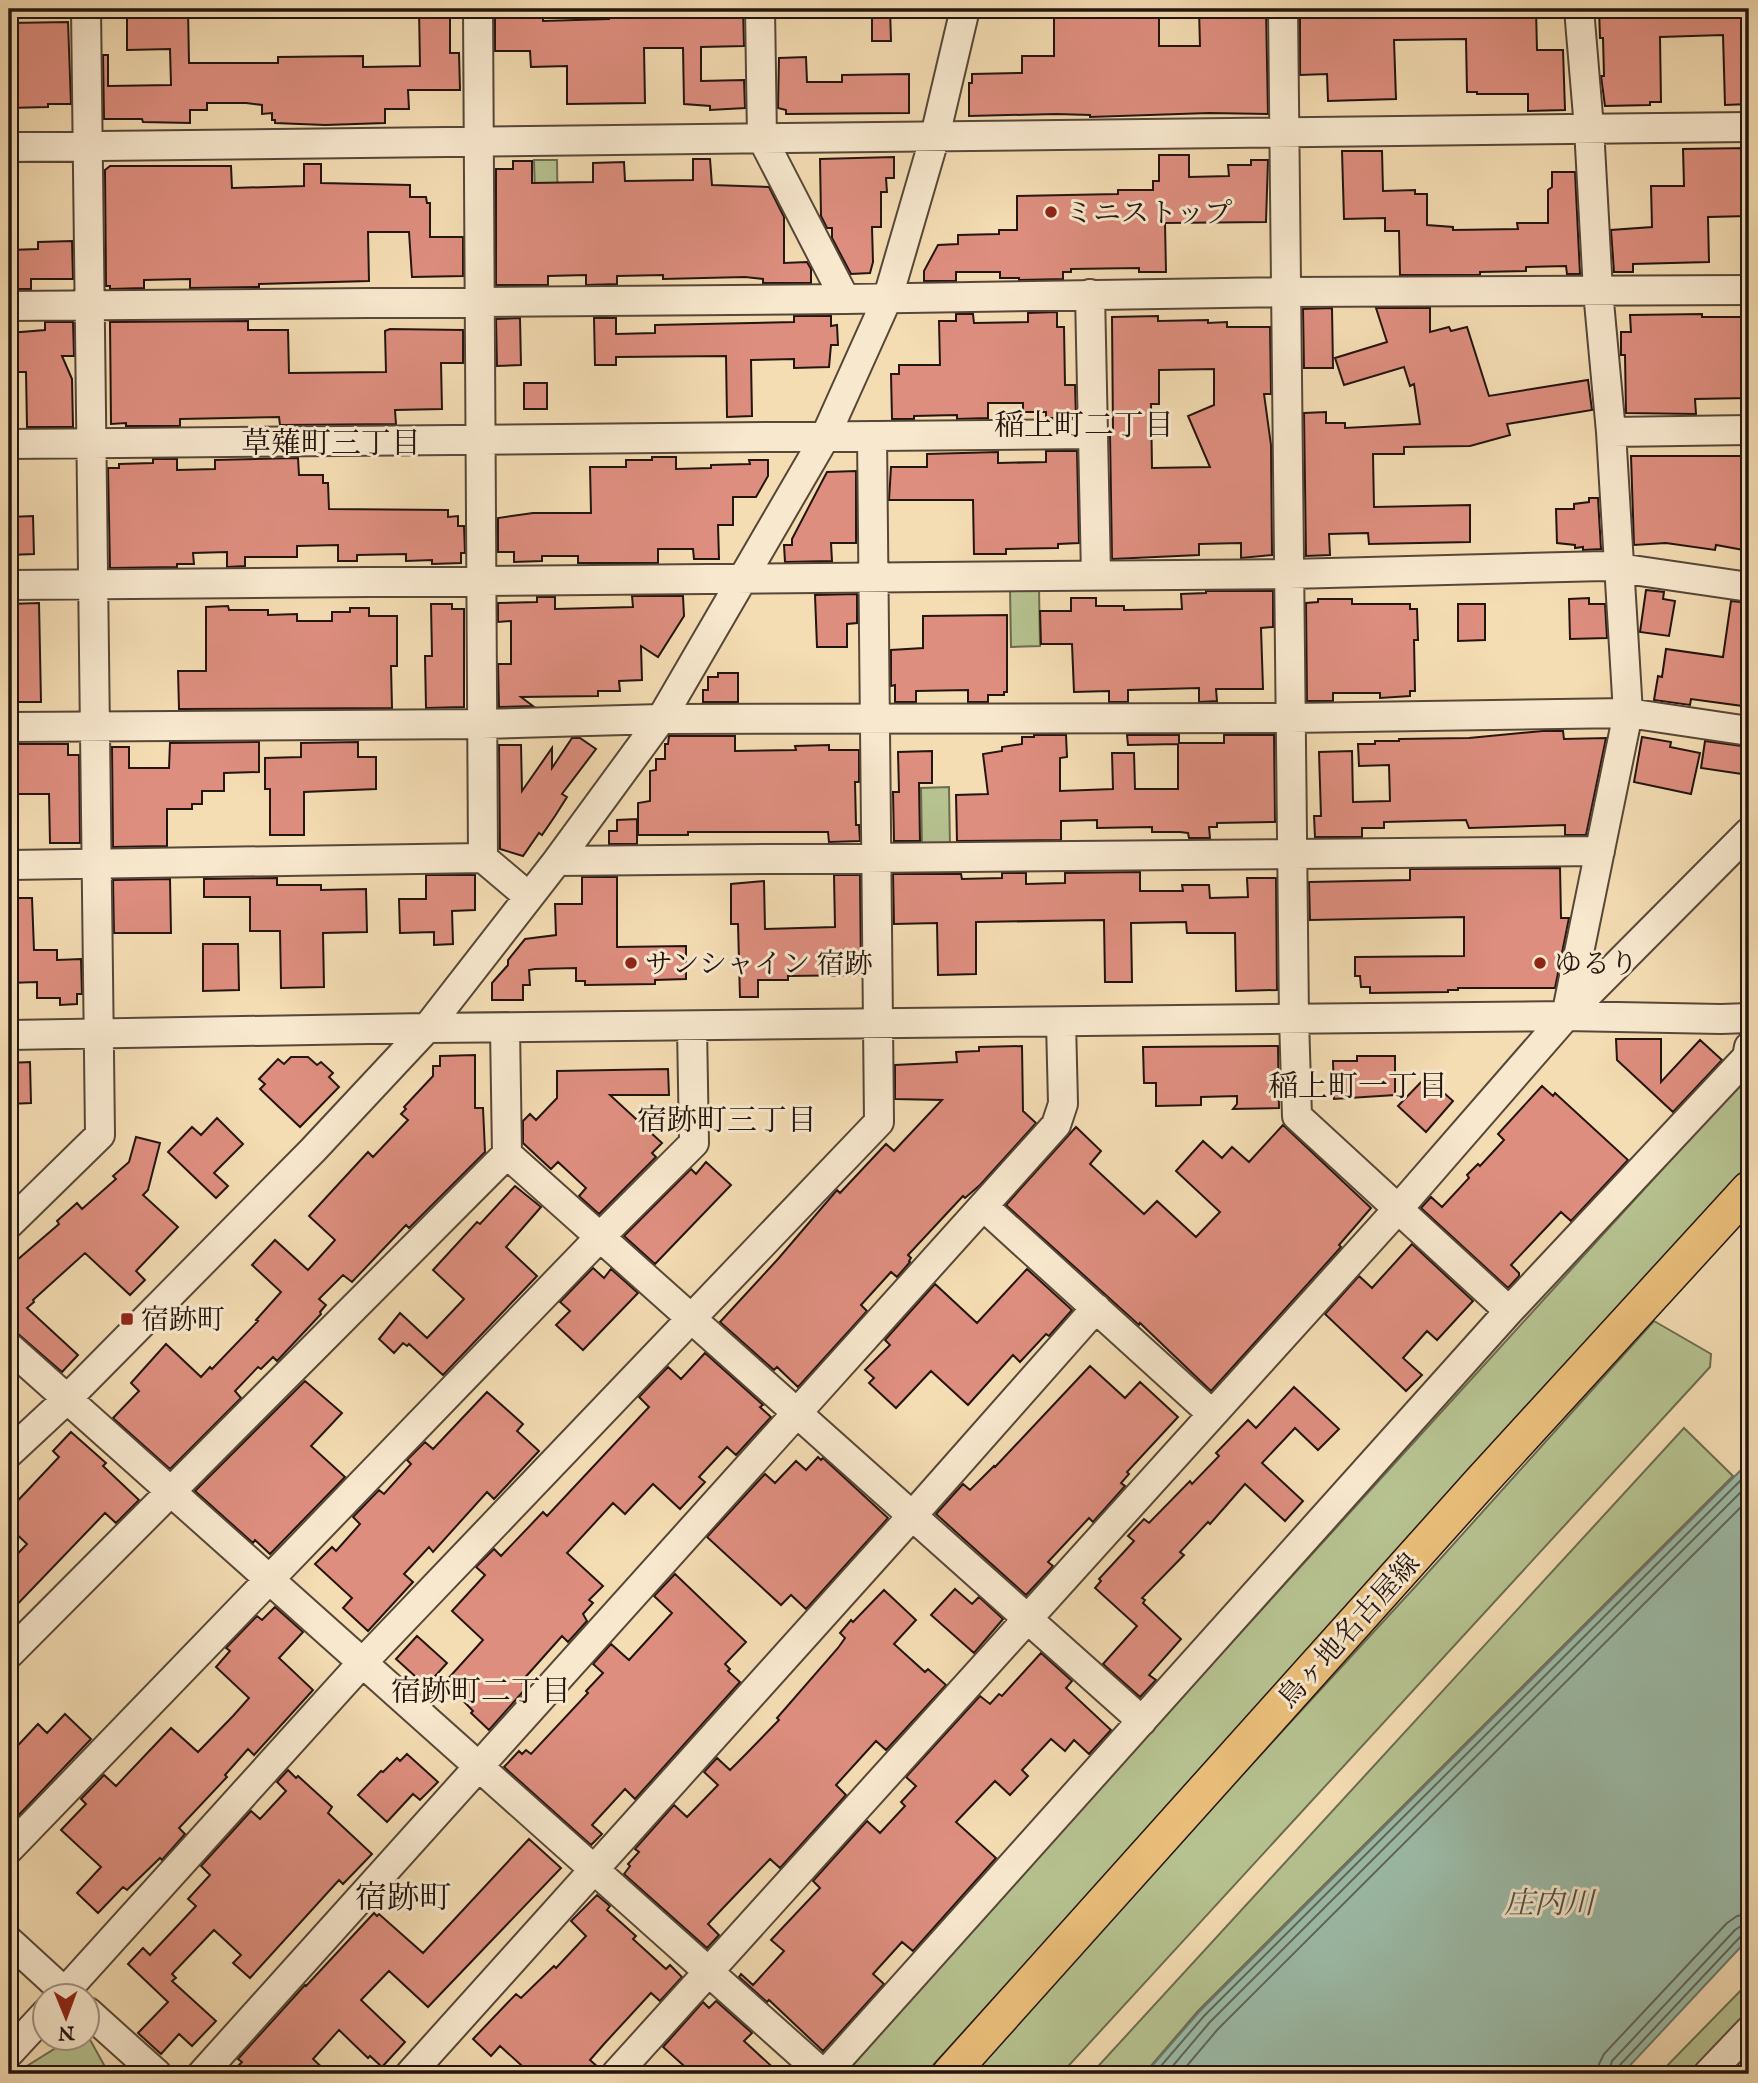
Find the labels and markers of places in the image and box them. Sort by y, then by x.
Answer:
place label: ミニストップ [1065,197,1232,232]
marker: ミニストップ [1043,204,1059,220]
place label: サンシャイン 宿跡 [645,948,872,983]
place label: ゆるり [1554,948,1638,983]
marker: サンシャイン 宿跡 [623,955,639,971]
marker: ゆるり [1532,955,1548,971]
place label: 宿跡町 [141,1304,225,1339]
marker: 宿跡町 [119,1311,135,1327]

